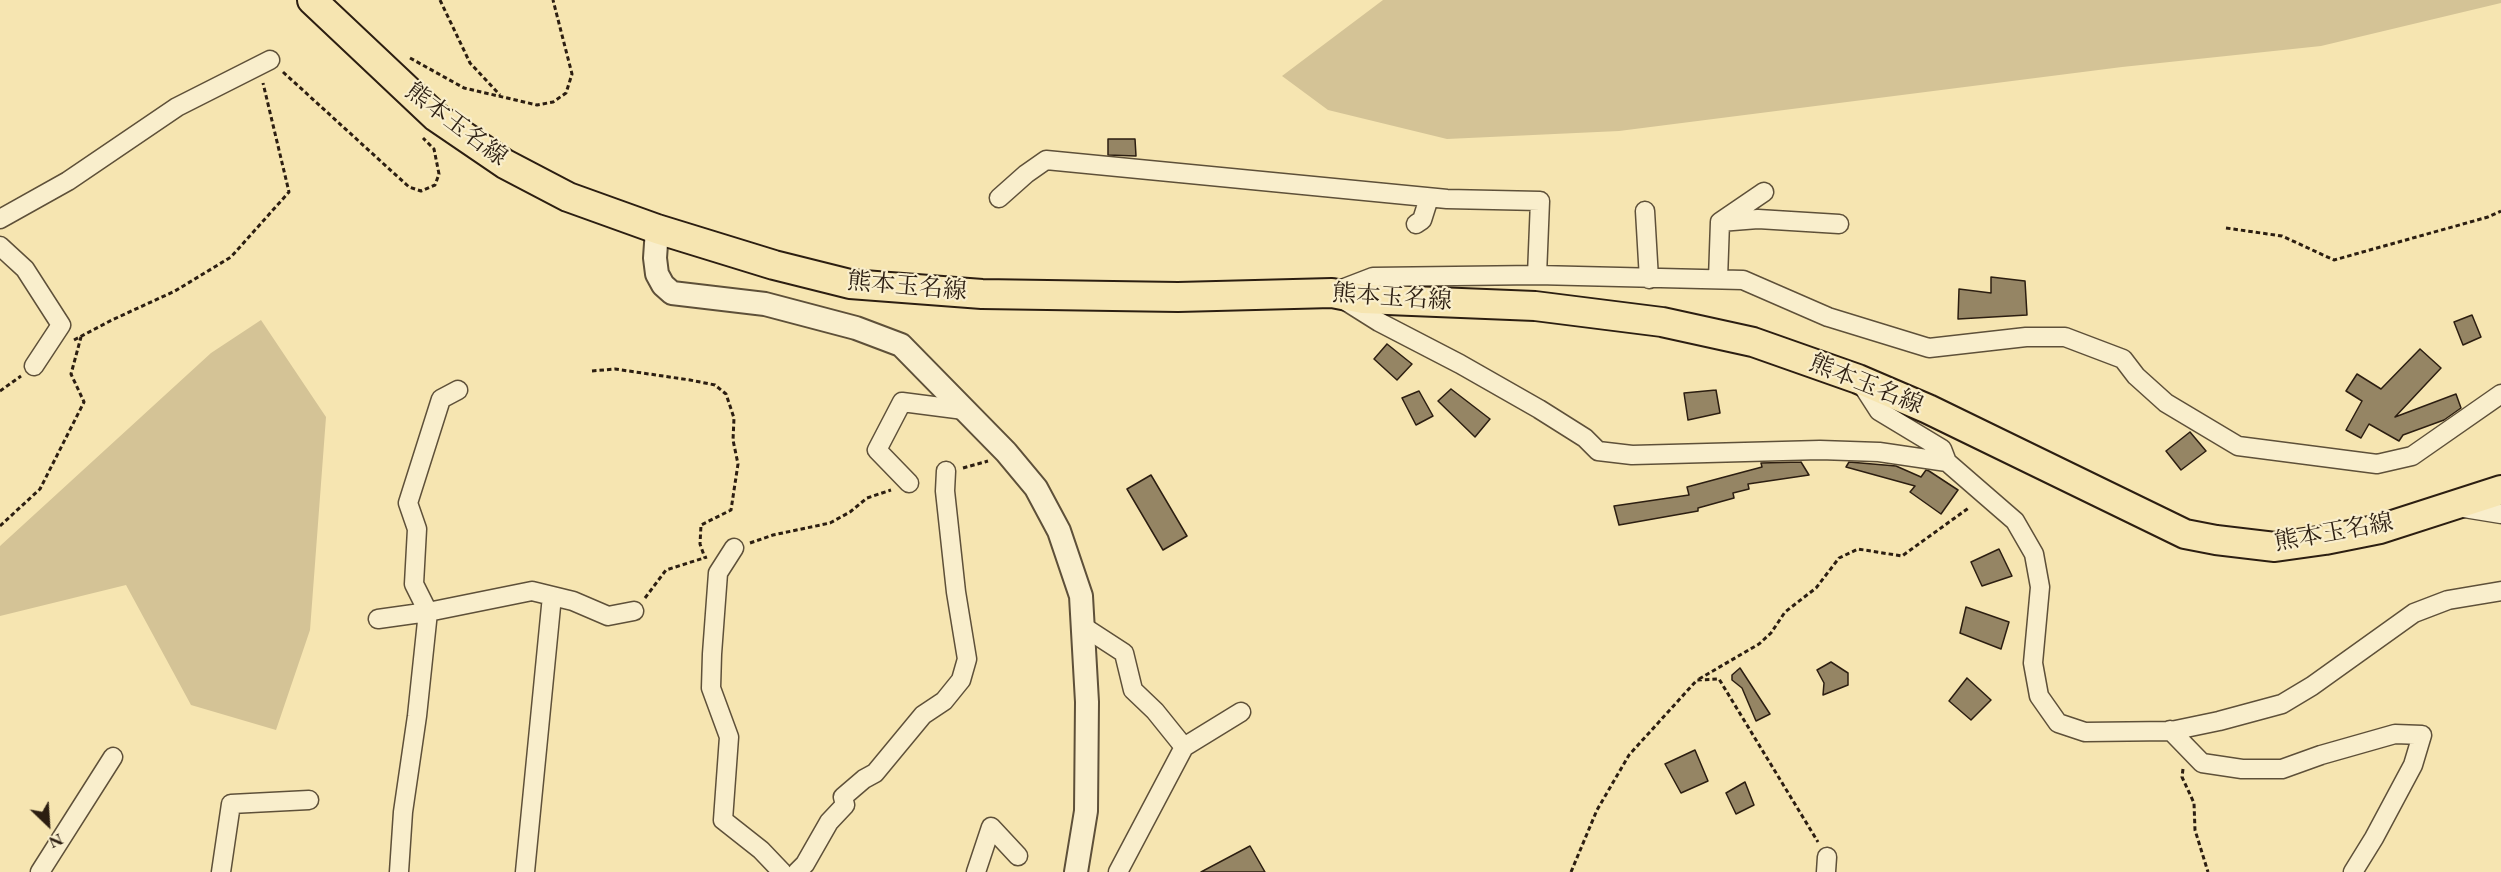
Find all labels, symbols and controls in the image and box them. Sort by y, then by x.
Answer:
street label: 熊本玉名線 [399,77,513,173]
street label: 熊本玉名線 [846,267,968,307]
street label: 熊本玉名線 [1331,279,1453,317]
street label: 熊本玉名線 [1805,349,1927,421]
street label: 熊本玉名線 [2272,508,2396,558]
north arrow [18,794,78,854]
text: N [46,829,66,853]

